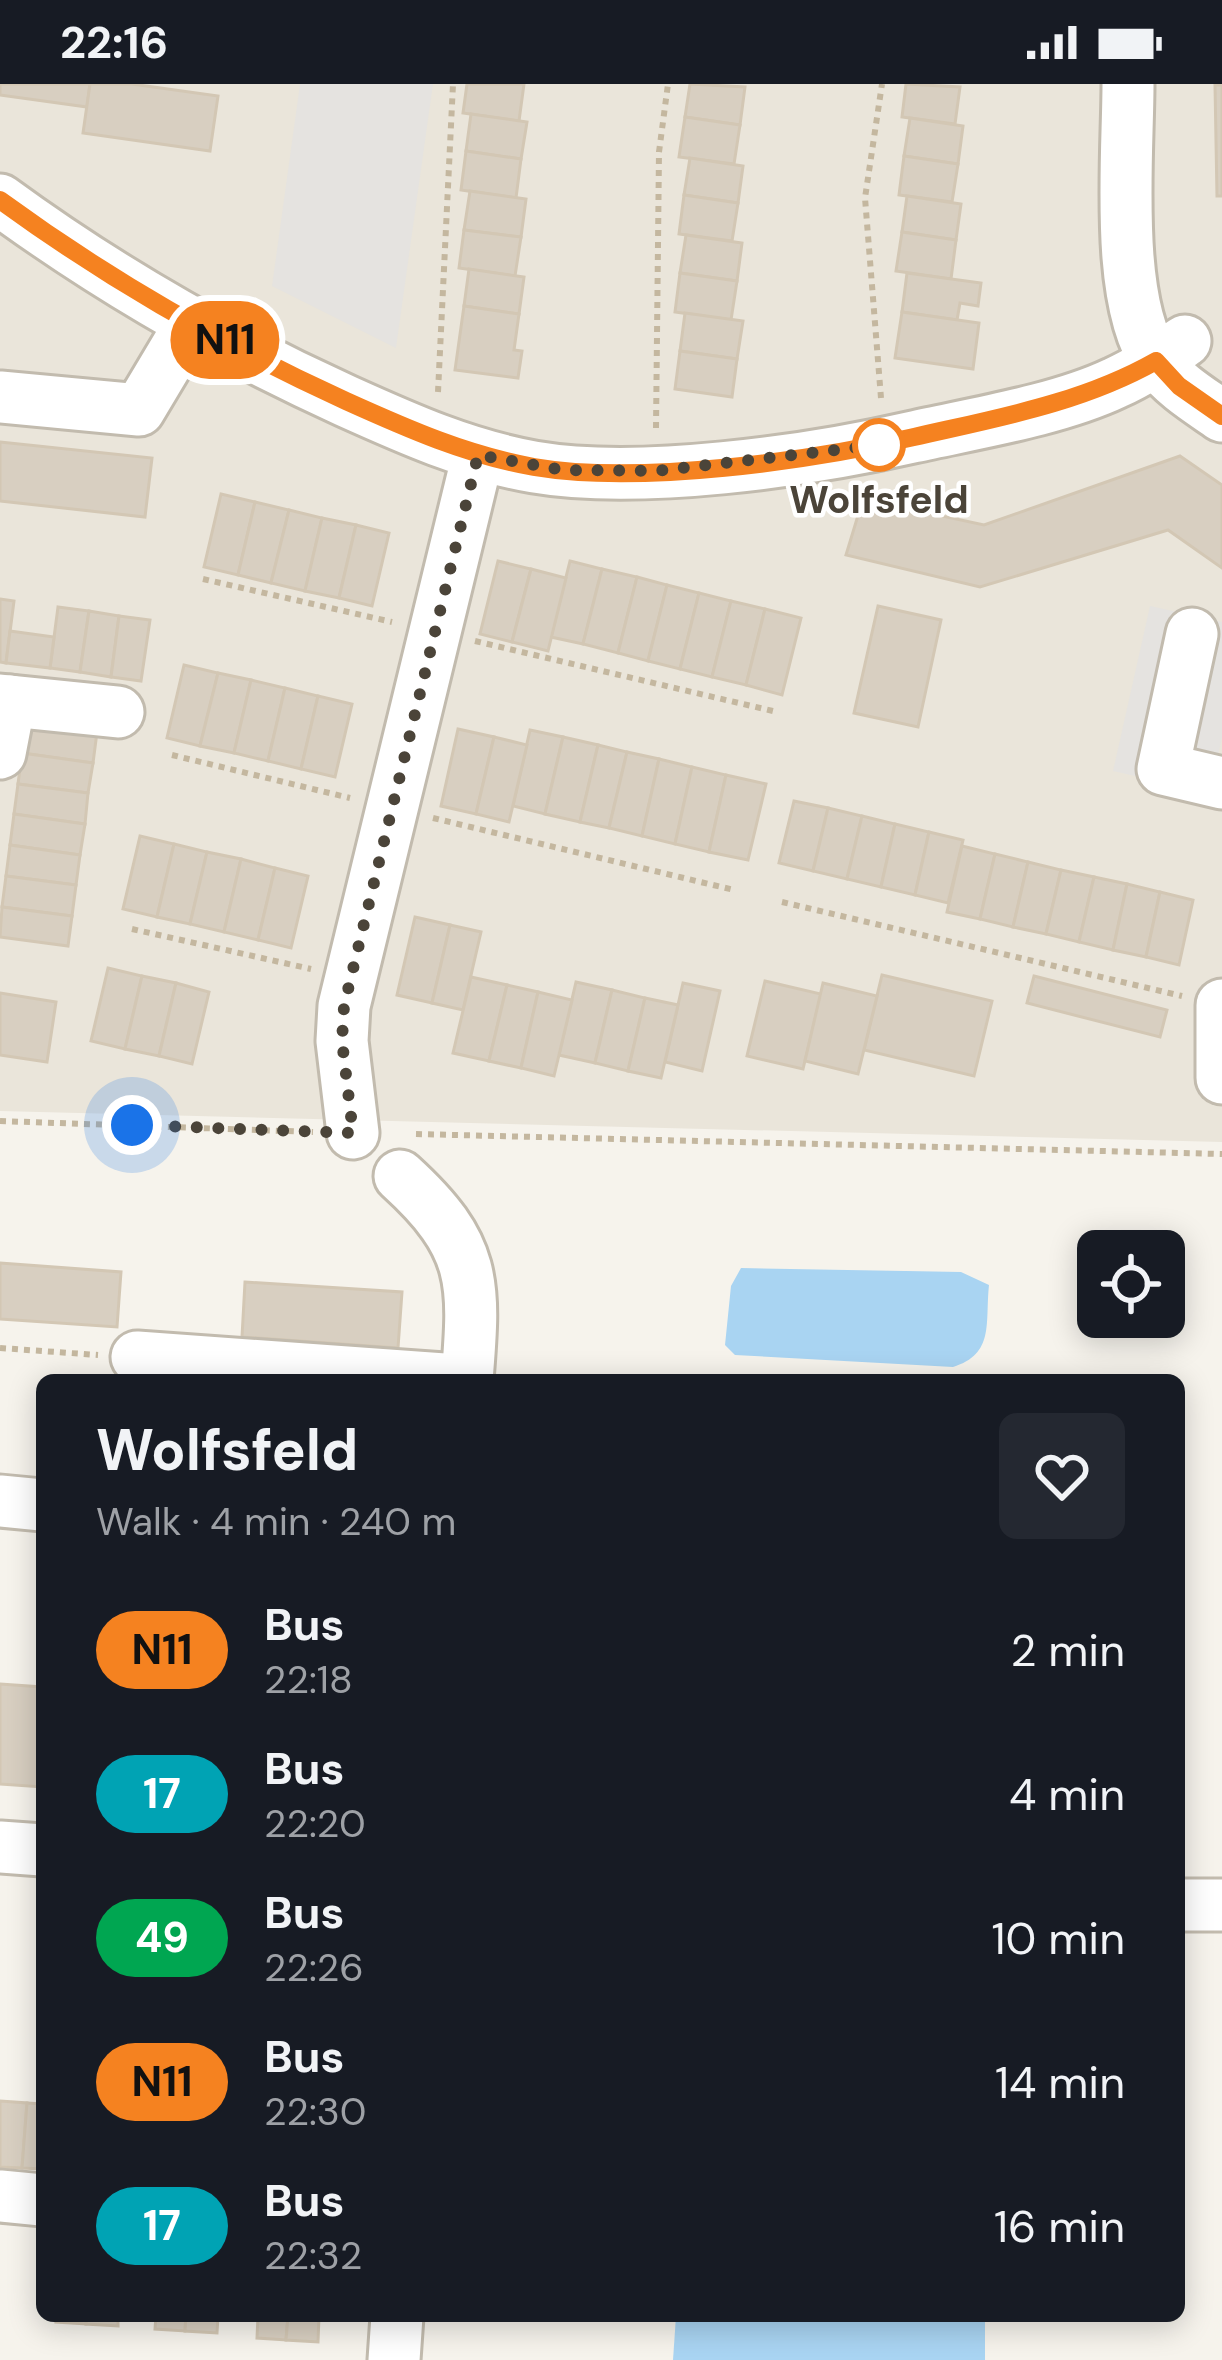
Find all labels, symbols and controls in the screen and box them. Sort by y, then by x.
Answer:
text: 22:16 [60,13,168,72]
line badge: N11 [156,301,294,379]
text: N11 [194,312,256,367]
marker: Wolfsfeld [854,420,904,470]
place label: Wolfsfeld [789,474,969,525]
your location [102,1095,162,1155]
map controls [1077,1230,1185,1338]
button: locate [1077,1230,1185,1338]
text: Wolfsfeld [96,1413,358,1488]
button: heart [999,1413,1125,1539]
text: Walk · 4 min · 240 m [96,1496,456,1547]
text: Bus [264,1595,344,1654]
text: 2 min [1010,1621,1125,1680]
text: N11 [131,1622,193,1677]
text: 22:18 [264,1654,353,1705]
text: Bus [264,1739,344,1798]
text: 4 min [1009,1765,1125,1824]
text: 17 [143,1766,181,1821]
text: 22:20 [264,1798,366,1849]
text: Bus [264,1883,344,1942]
text: 10 min [991,1909,1125,1968]
text: 49 [135,1910,189,1965]
text: 22:26 [264,1942,364,1993]
text: Bus [264,2027,344,2086]
text: 14 min [995,2053,1125,2112]
text: N11 [131,2054,193,2109]
text: 22:30 [264,2086,367,2137]
text: Bus [264,2171,344,2230]
text: 16 min [994,2197,1125,2256]
text: 17 [143,2198,181,2253]
text: 22:32 [264,2230,362,2281]

